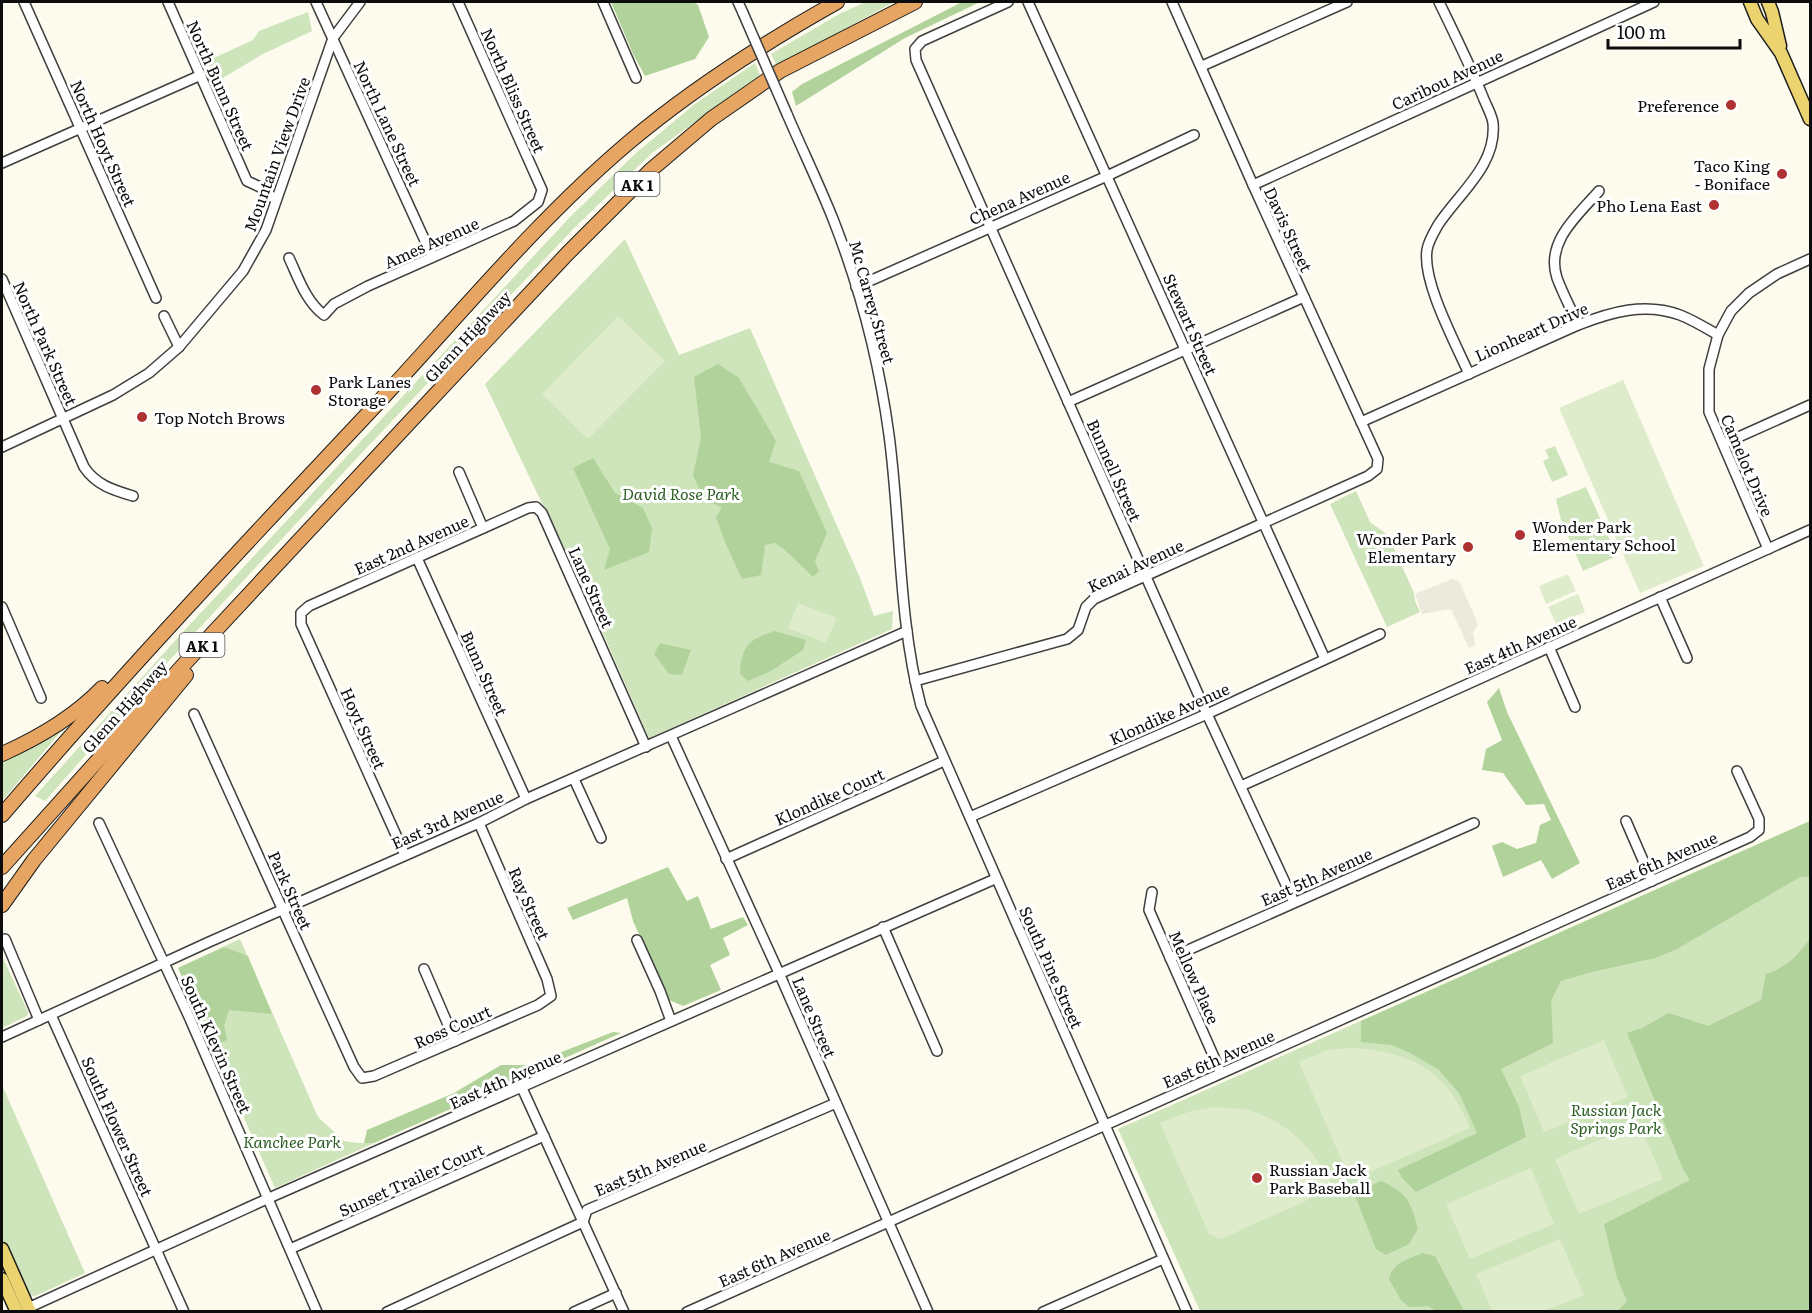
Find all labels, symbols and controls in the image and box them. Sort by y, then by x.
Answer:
scale bar [1608,12,1740,50]
street label: North Bunn Street [182,16,261,154]
text: 100 m [1617,18,1666,45]
street label: North Bliss Street [476,24,552,157]
street label: Caribou Avenue [1387,43,1507,115]
street label: North Lane Street [348,56,428,190]
street label: Mountain View Drive [237,73,315,235]
street label: North Hoyt Street [65,76,143,211]
place label: Preference [1637,93,1719,117]
marker: Preference [1724,98,1738,112]
place label: Taco King - Boniface [1693,153,1770,195]
street label: Chena Avenue [965,164,1073,230]
marker: Taco King - Boniface [1775,167,1789,181]
road number: AK 1 [614,172,660,196]
street label: Davis Street [1259,183,1319,276]
place label: Pho Lena East [1596,193,1703,217]
marker: Pho Lena East [1707,198,1721,212]
street label: Ames Avenue [380,210,482,274]
street label: Mc Carrey Street [844,237,902,367]
street label: Stewart Street [1158,269,1224,379]
street label: North Park Street [8,277,84,409]
street label: Glenn Highway [418,284,516,387]
street label: Lionheart Drive [1470,295,1592,367]
place label: Park Lanes Storage [328,369,411,411]
marker: Park Lanes Storage [309,383,323,397]
place label: Top Notch Brows [154,405,285,429]
marker: Top Notch Brows [135,410,149,424]
street label: Camelot Drive [1716,410,1780,520]
street label: Bunnell Street [1082,415,1148,525]
park label: David Rose Park [622,481,740,505]
street label: East 2nd Avenue [350,508,472,580]
place label: Wonder Park Elementary School [1532,514,1676,556]
place label: Wonder Park Elementary [1357,526,1457,568]
marker: Wonder Park Elementary School [1513,528,1527,542]
street label: Kenai Avenue [1083,532,1187,598]
marker: Wonder Park Elementary [1461,540,1475,554]
street label: Lane Street [563,543,621,632]
street label: East 4th Avenue [1460,609,1580,679]
street label: Bunn Street [456,627,515,720]
road number: AK 1 [180,633,224,657]
street label: Glenn Highway [76,654,173,758]
street label: Klondike Avenue [1105,676,1233,750]
street label: Hoyt Street [335,683,393,773]
street label: Klondike Court [770,761,888,831]
street label: East 3rd Avenue [387,784,507,854]
street label: East 6th Avenue [1601,825,1721,895]
street label: East 5th Avenue [1256,841,1376,911]
street label: Park Street [263,847,319,934]
street label: Ray Street [503,863,557,944]
street label: South Pine Street [1014,902,1090,1032]
street label: Mellow Place [1164,926,1226,1028]
street label: South Klevin Street [176,971,258,1117]
street label: Lane Street [787,973,843,1062]
street label: Ross Court [409,998,495,1054]
street label: East 6th Avenue [1158,1023,1278,1093]
street label: East 4th Avenue [445,1044,565,1114]
street label: South Flower Street [76,1052,160,1200]
park label: Russian Jack Springs Park [1570,1097,1662,1139]
park label: Kanchee Park [243,1129,341,1153]
street label: East 5th Avenue [590,1133,710,1201]
street label: Sunset Trailer Court [335,1136,488,1222]
place label: Russian Jack Park Baseball [1269,1157,1370,1199]
marker: Russian Jack Park Baseball [1250,1171,1264,1185]
street label: East 6th Avenue [714,1222,834,1292]

